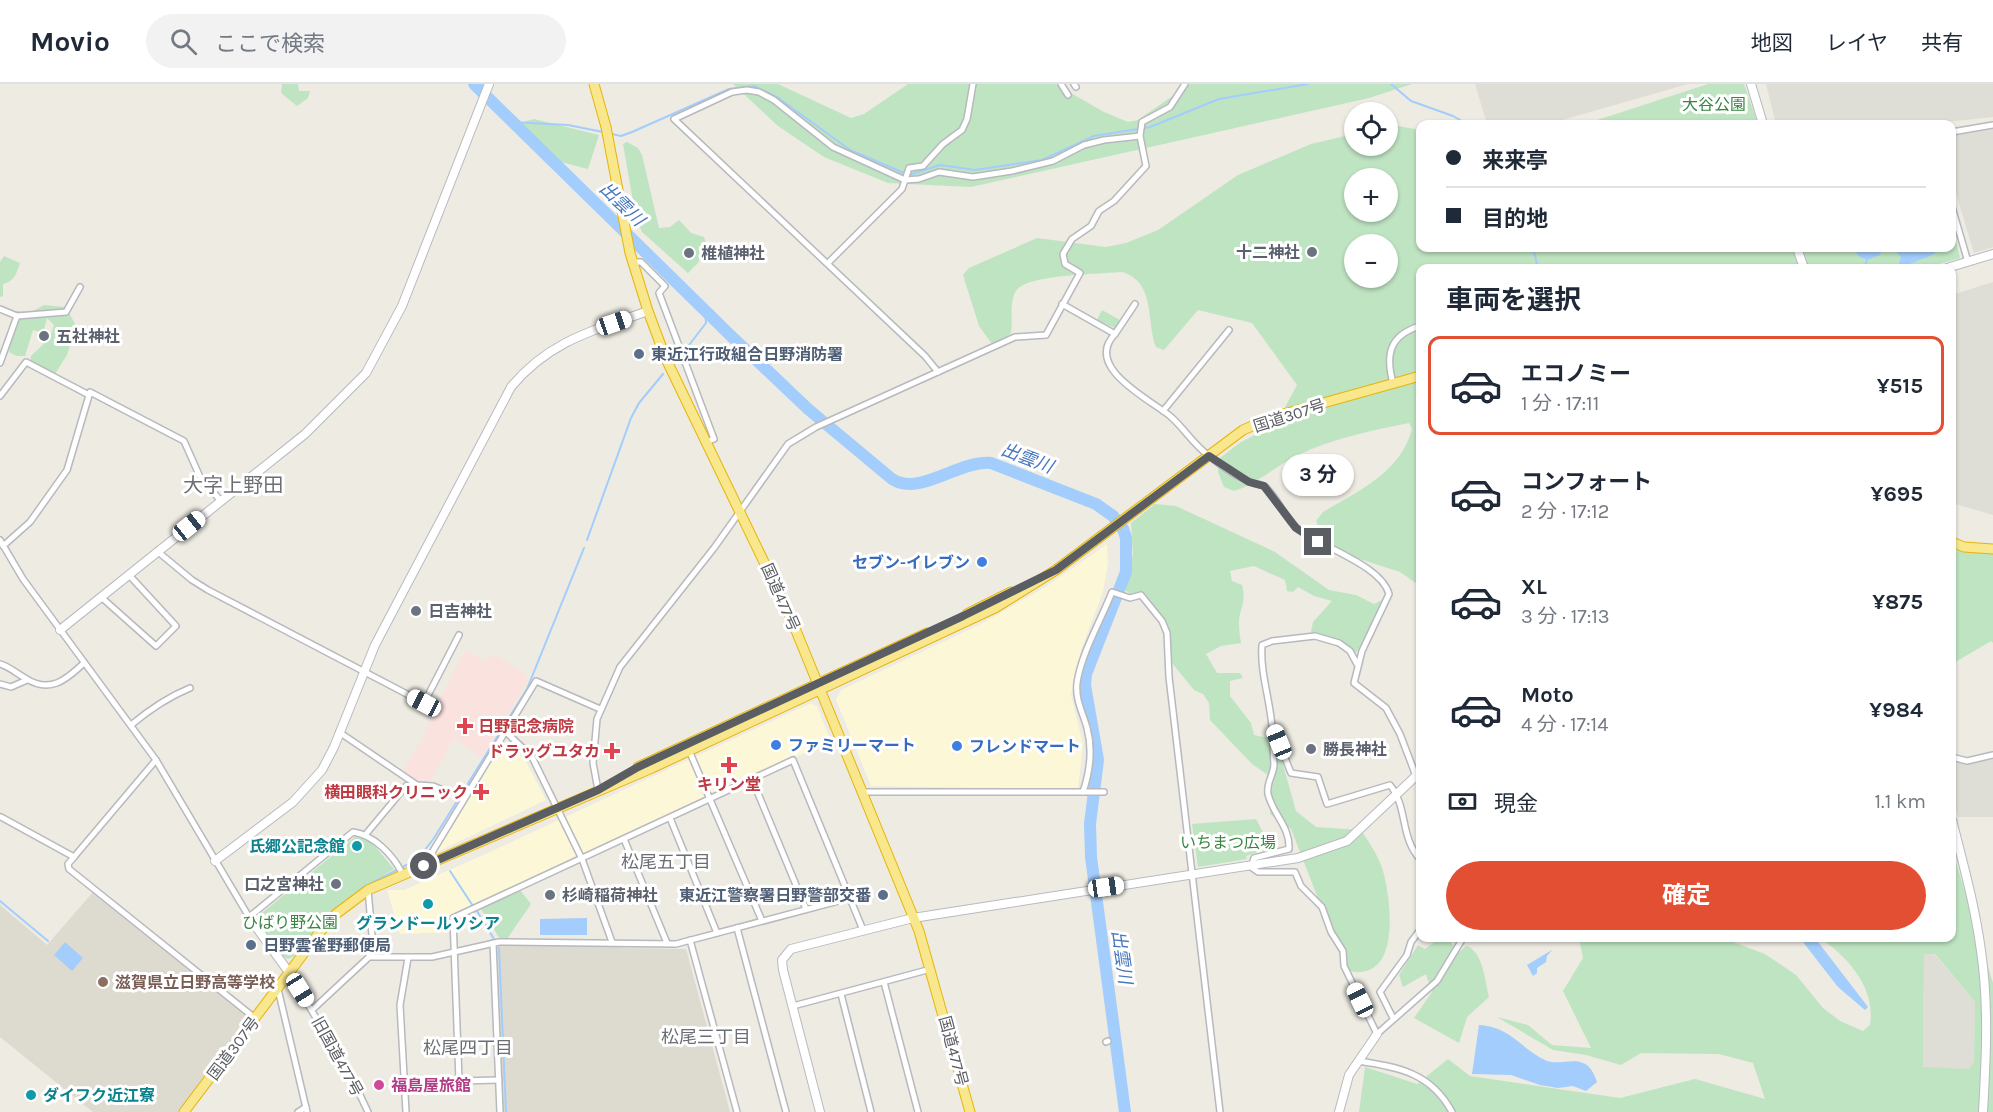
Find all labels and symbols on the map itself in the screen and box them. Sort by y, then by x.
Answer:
park label: 大谷公園 [1682,95,1746,114]
water label: 出雲川 [595,177,651,232]
place label: 十二神社 [1236,243,1300,262]
place label: 椎植神社 [701,244,765,263]
marker: 十二神社 [1305,245,1319,259]
marker: 椎植神社 [682,246,696,260]
car [594,309,634,337]
place label: 五社神社 [56,327,120,346]
marker: 五社神社 [37,329,51,343]
place label: 東近江行政組合日野消防署 [651,345,843,364]
marker: 東近江行政組合日野消防署 [632,347,646,361]
street label: 国道307号 [1251,395,1328,436]
water label: 出雲川 [998,438,1058,479]
callout: 3 分 [1282,455,1354,497]
district label: 大字上野田 [183,474,283,497]
car [169,508,209,544]
route end [1304,528,1331,555]
place label: セブン-イレブン [852,553,970,572]
marker: セブン-イレブン [975,555,989,569]
street label: 国道477号 [757,560,804,634]
place label: 日吉神社 [428,602,492,621]
marker: 日吉神社 [409,604,423,618]
car [404,687,444,719]
marker: 日野記念病院 [456,717,474,735]
place label: 日野記念病院 [478,717,574,736]
car [1264,722,1294,762]
place label: ファミリーマート [788,736,916,755]
place label: フレンドマート [969,737,1081,756]
marker: ファミリーマート [769,738,783,752]
marker: フレンドマート [950,739,964,753]
place label: 勝長神社 [1323,740,1387,759]
place label: ドラッグユタカ [488,742,600,761]
marker: 勝長神社 [1304,742,1318,756]
marker: ドラッグユタカ [605,744,619,758]
marker: キリン堂 [722,758,736,772]
place label: キリン堂 [697,775,761,794]
place label: 横田眼科クリニック [324,783,468,802]
marker: 横田眼科クリニック [472,783,490,801]
park label: いちまつ広場 [1180,833,1276,852]
place label: 氏郷公記念館 [249,837,345,856]
marker: 氏郷公記念館 [350,839,364,853]
district label: 松尾五丁目 [621,851,711,873]
route start [410,852,437,879]
place label: 口之宮神社 [244,875,324,894]
car [1087,876,1125,898]
marker: 口之宮神社 [329,877,343,891]
place label: 杉崎稲荷神社 [562,886,658,905]
place label: 東近江警察署日野警部交番 [679,886,871,905]
marker: 杉崎稲荷神社 [543,888,557,902]
marker: 東近江警察署日野警部交番 [876,888,890,902]
marker: グランドールソシア [421,897,435,911]
park label: ひばり野公園 [242,913,338,932]
place label: グランドールソシア [356,914,500,933]
water label: 出雲川 [1107,929,1137,987]
place label: 日野雲雀野郵便局 [263,936,391,955]
marker: 日野雲雀野郵便局 [244,938,258,952]
car [283,970,317,1010]
place label: 滋賀県立日野高等学校 [115,973,275,992]
marker: 滋賀県立日野高等学校 [96,975,110,989]
car [1344,980,1376,1020]
street label: 国道307号 [203,1013,263,1084]
street label: 旧国道477号 [308,1013,367,1099]
street label: 国道477号 [935,1014,972,1088]
district label: 松尾三丁目 [661,1026,751,1048]
district label: 松尾四丁目 [423,1037,513,1059]
place label: 福島屋旅館 [391,1076,471,1095]
marker: 福島屋旅館 [372,1078,386,1092]
place label: ダイフク近江寮 [43,1086,155,1105]
marker: ダイフク近江寮 [24,1088,38,1102]

